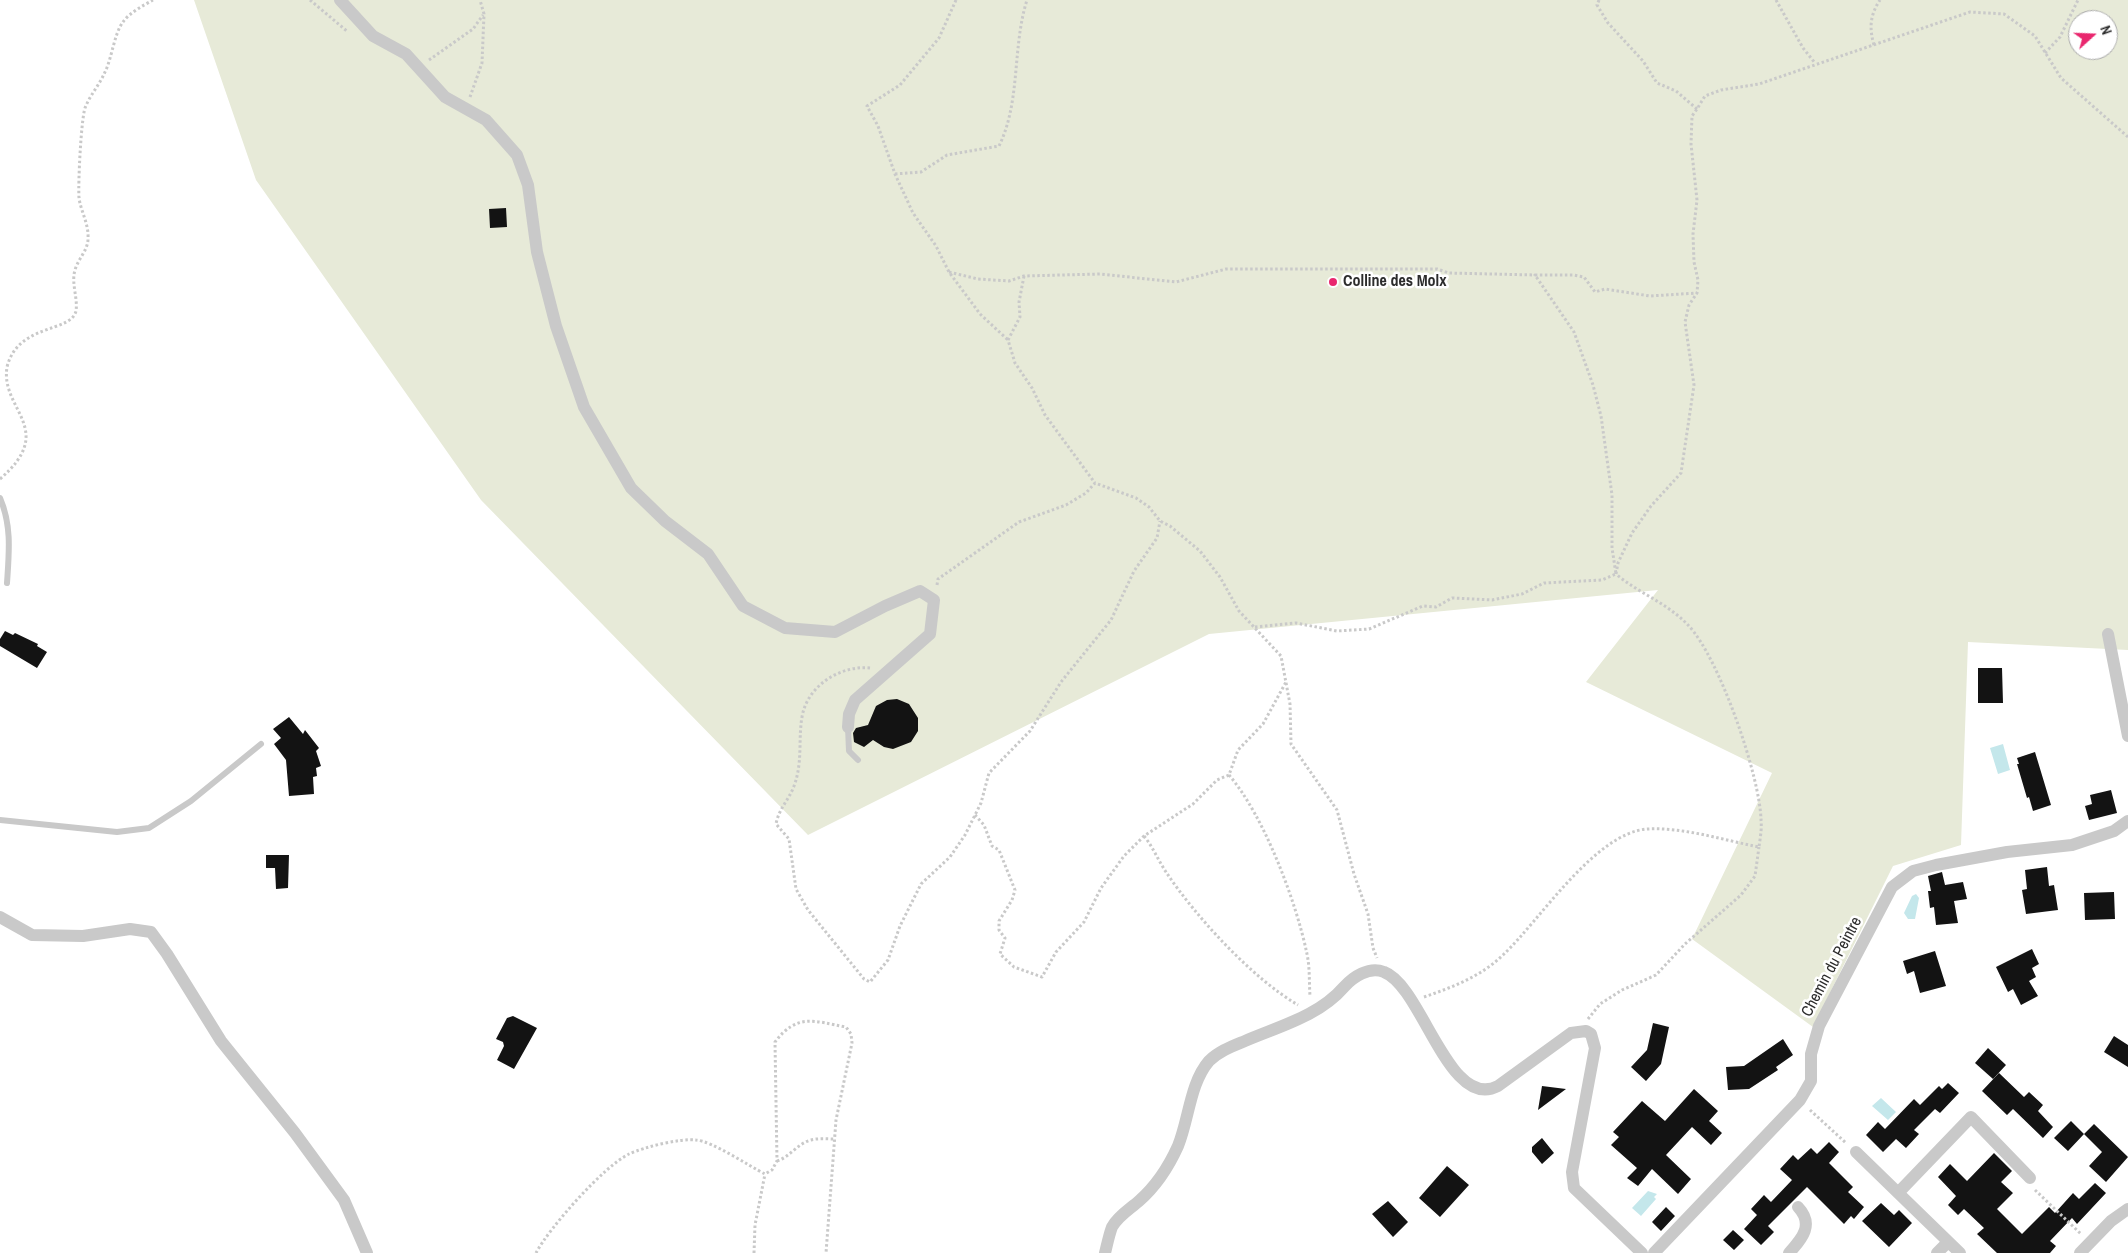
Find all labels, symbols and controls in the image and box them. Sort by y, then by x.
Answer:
north arrow [2068,10,2118,60]
text: N [2096,23,2116,37]
place label: Colline des Molx [1343,272,1447,292]
marker: Colline des Molx [1327,276,1339,288]
street label: Chemin du Peintre [1798,914,1866,1020]

